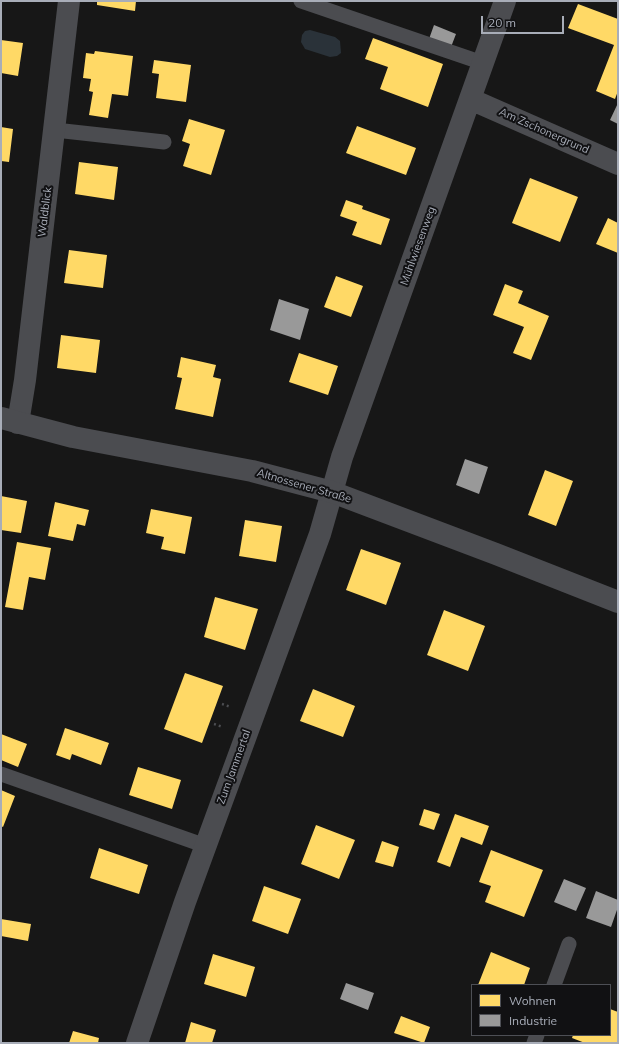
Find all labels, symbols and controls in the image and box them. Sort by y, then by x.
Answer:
scale bar [483,8,566,34]
text: 20 m [488,15,516,30]
street label: Am Zschonergrund [497,105,591,157]
street label: Waldblick [35,186,55,238]
street label: Mühlwiesenweg [398,205,438,287]
street label: Altnossener Straße [255,466,353,506]
street label: Zum Jammertal [214,728,254,806]
legend [471,984,611,1036]
text: Wohnen [509,993,556,1008]
text: Industrie [509,1013,557,1028]

